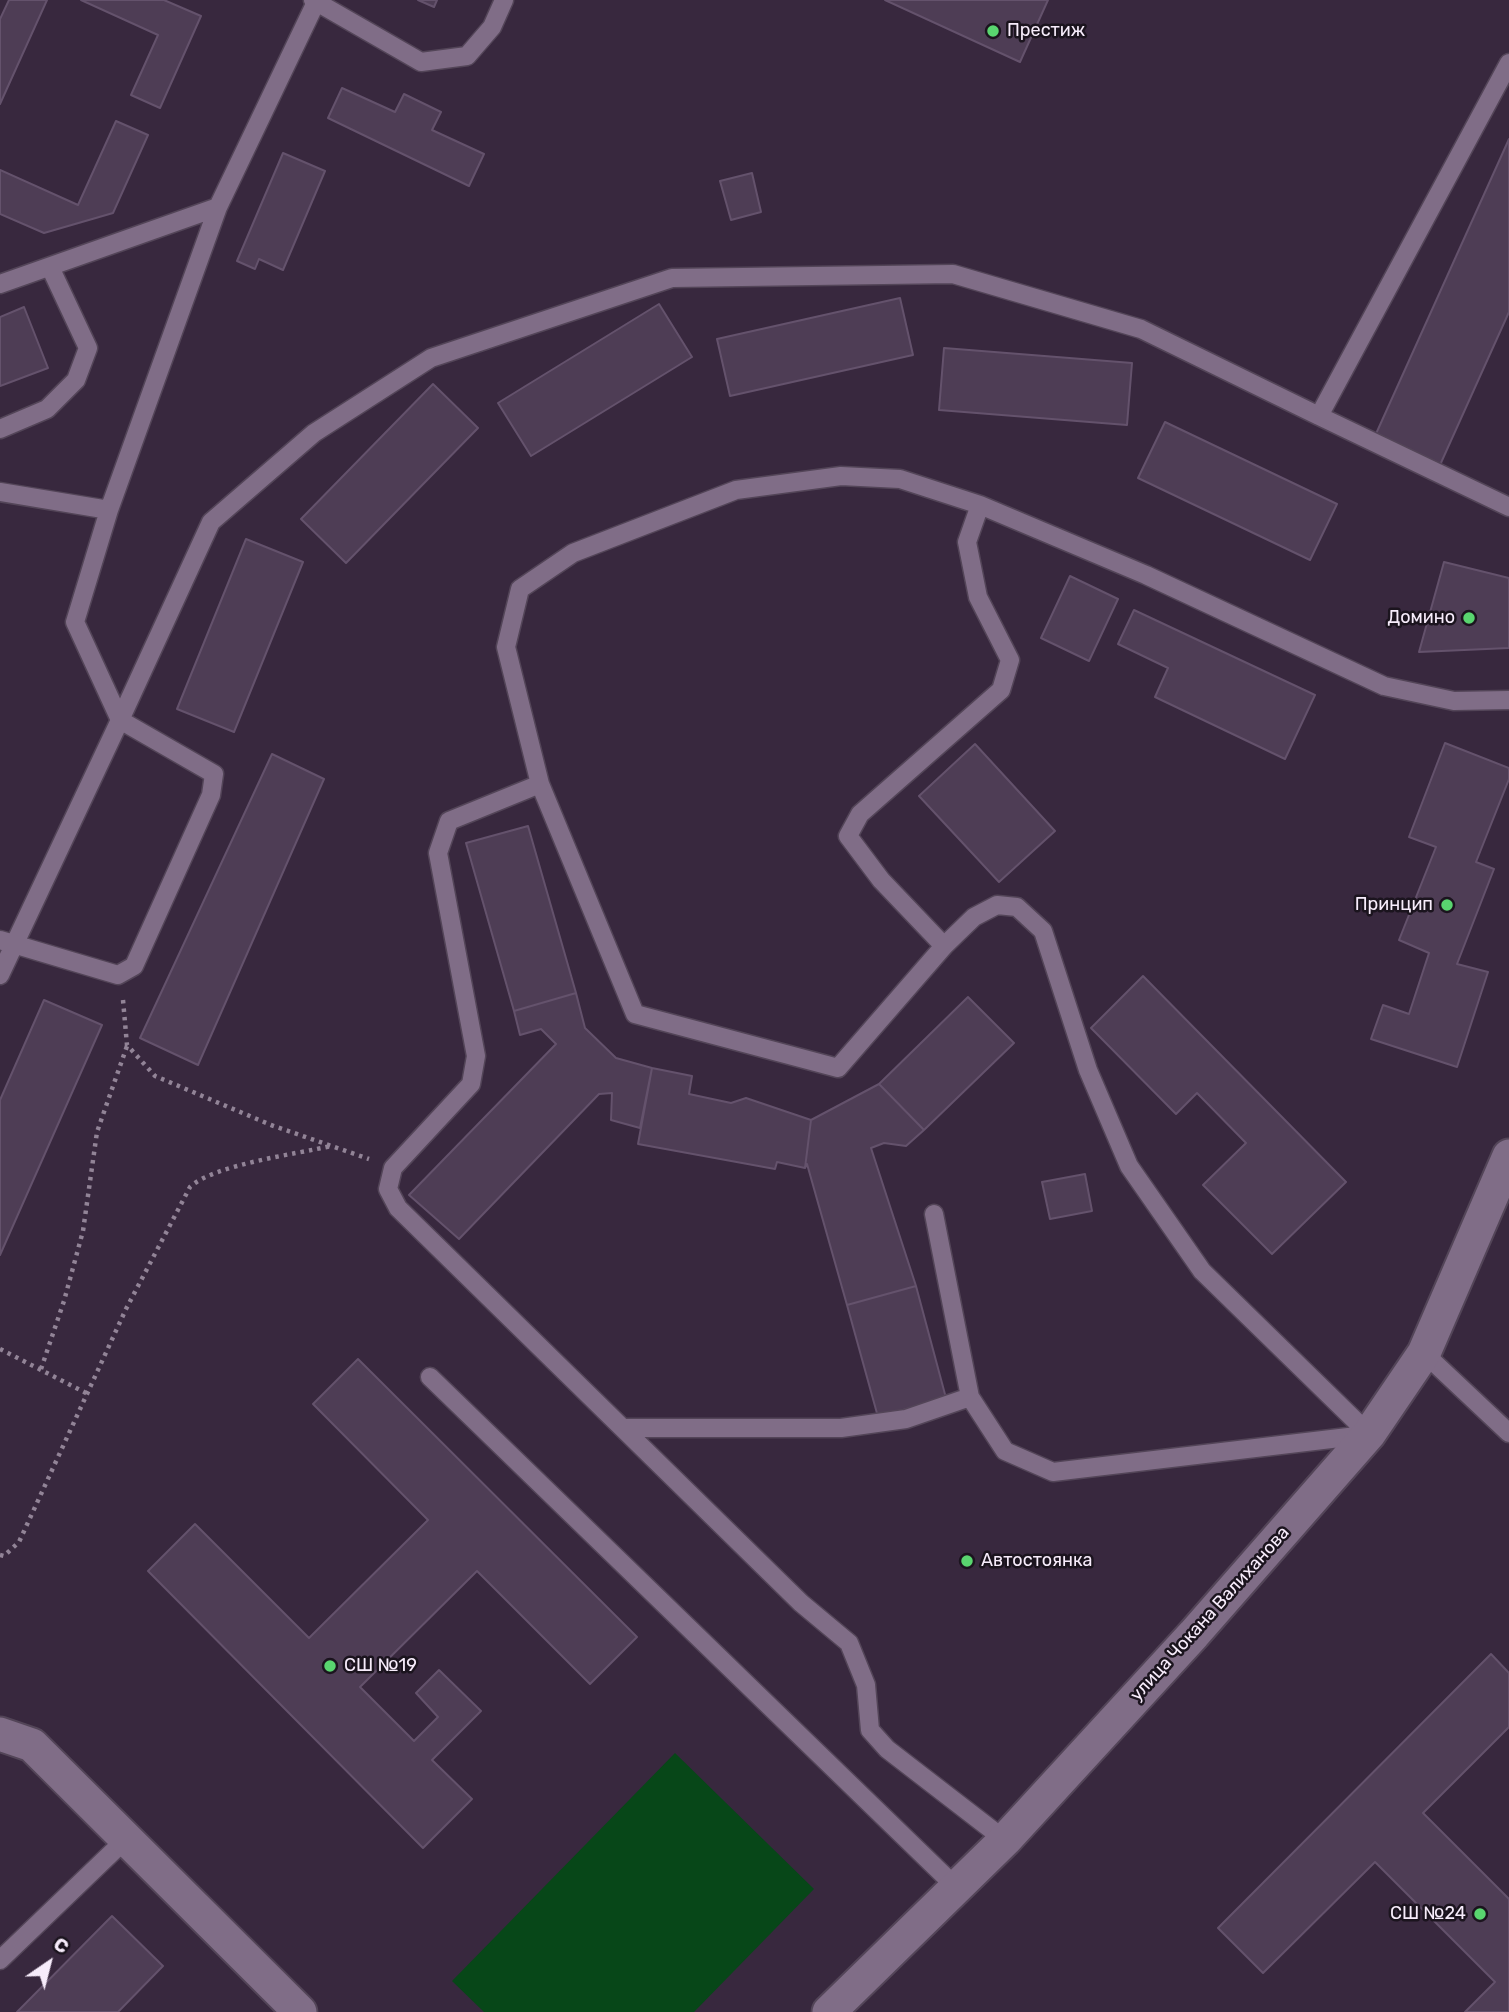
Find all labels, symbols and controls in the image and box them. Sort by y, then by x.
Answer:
place label: Престиж [1007,20,1085,42]
marker: Престиж [985,23,1001,39]
place label: Домино [1387,607,1455,629]
marker: Домино [1461,610,1477,626]
place label: Принцип [1355,894,1433,916]
marker: Принцип [1439,897,1455,913]
street label: улица Чокана Валиханова [1126,1522,1294,1706]
place label: Автостоянка [981,1550,1093,1572]
marker: Автостоянка [959,1553,975,1569]
place label: СШ №19 [344,1655,417,1677]
marker: СШ №19 [322,1658,338,1674]
place label: СШ №24 [1390,1903,1466,1925]
marker: СШ №24 [1472,1906,1488,1922]
north arrow [14,1928,84,1998]
text: С [49,1932,73,1959]

